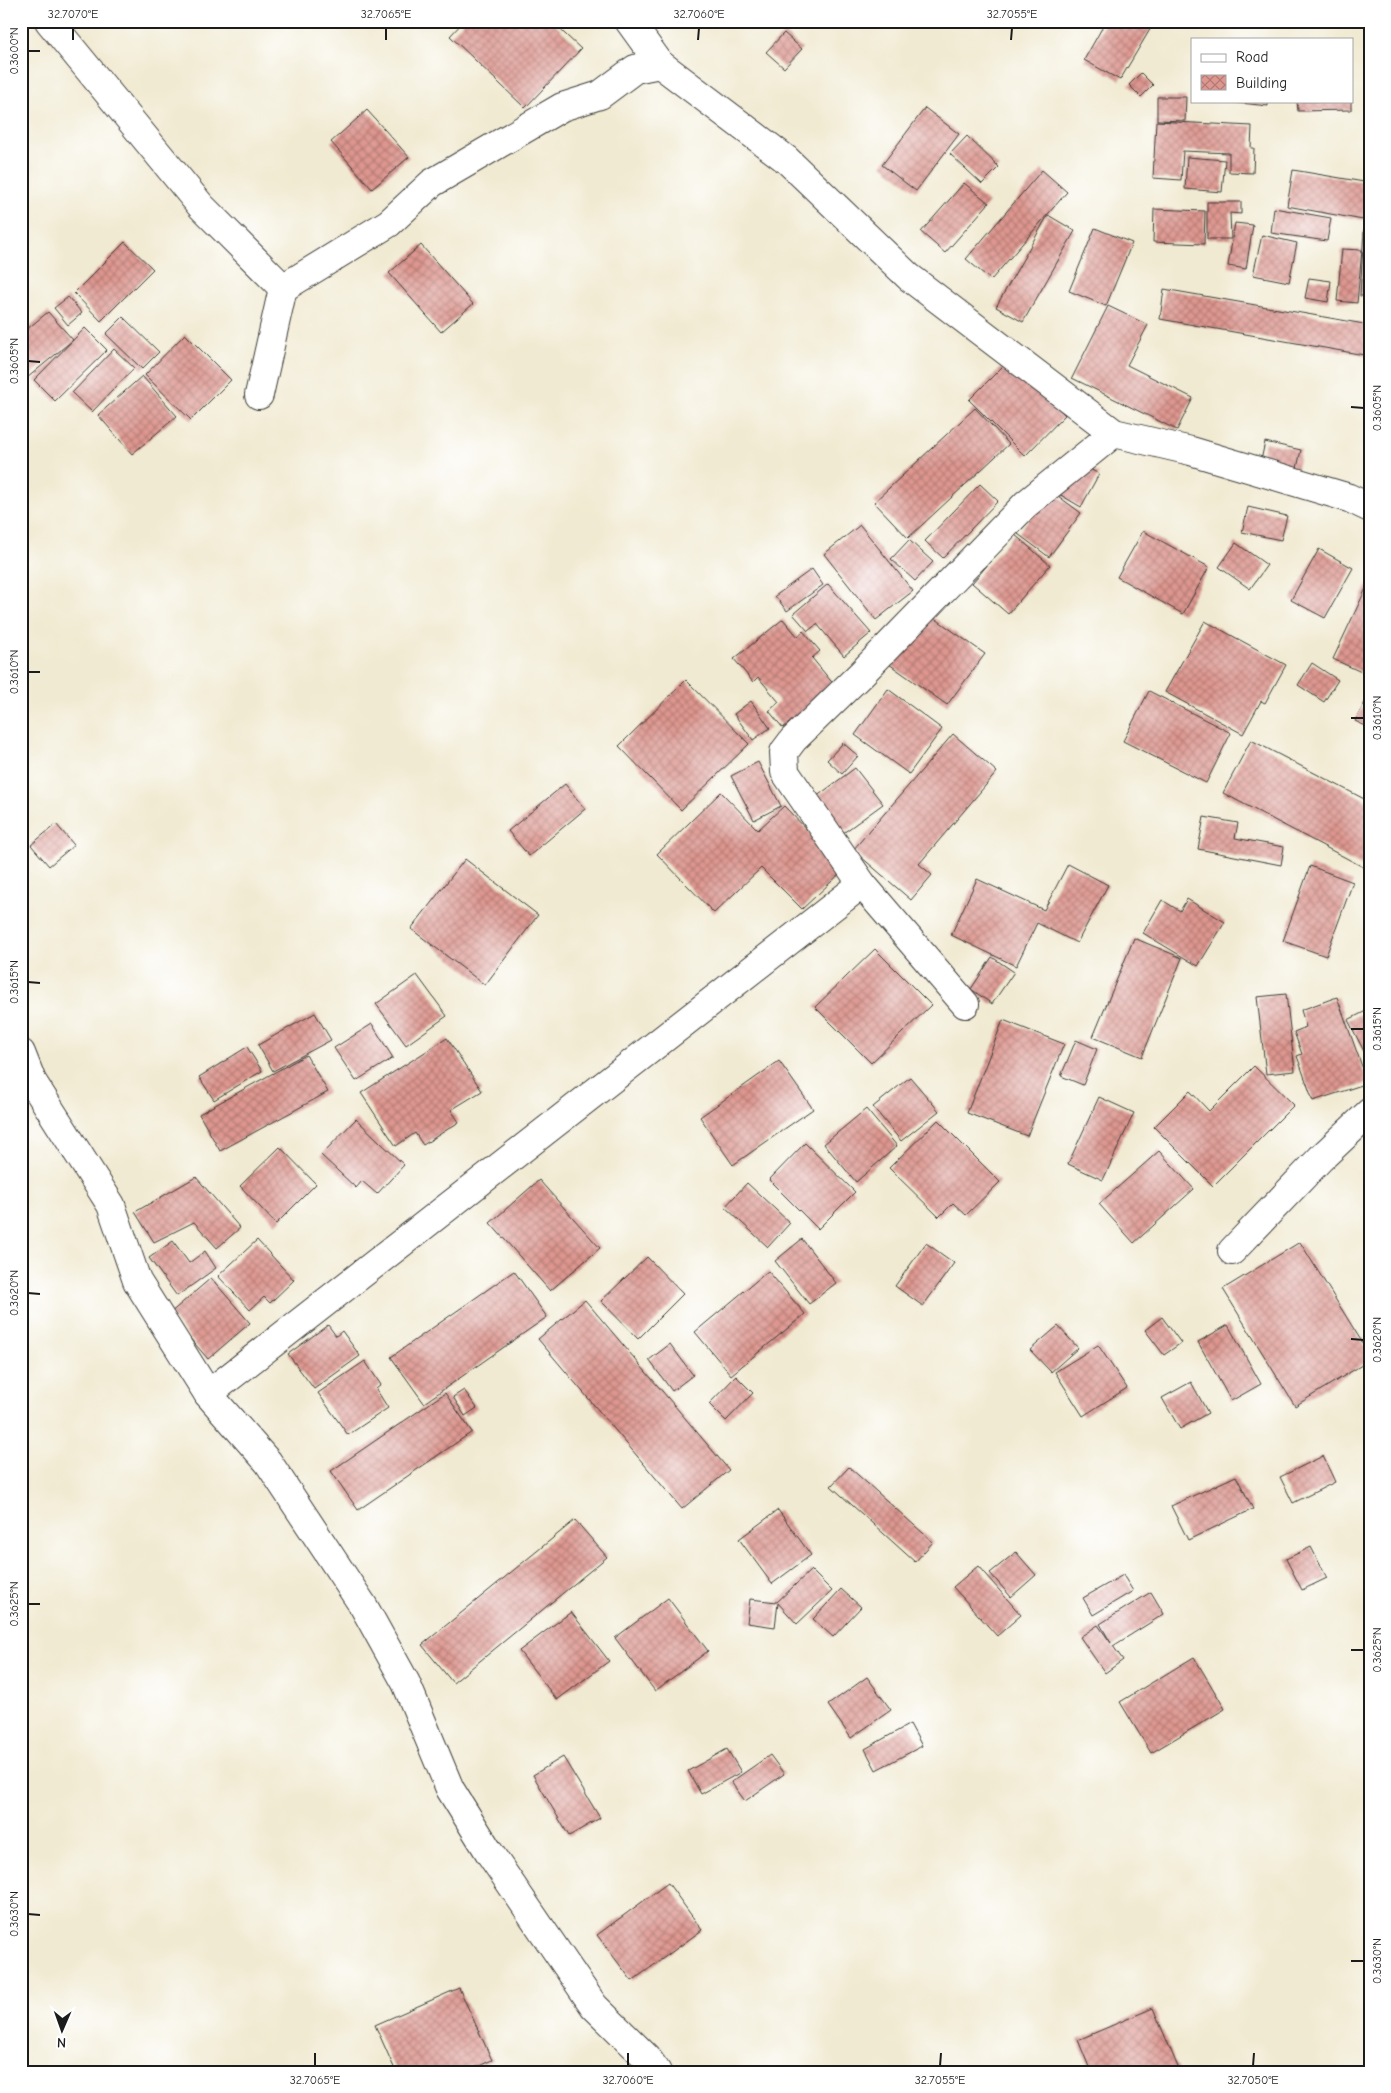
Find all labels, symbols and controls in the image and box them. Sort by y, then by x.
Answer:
text: 32.7070°E [48,7,98,21]
text: 32.7065°E [361,7,411,21]
text: 32.7060°E [673,7,725,21]
text: 32.7055°E [987,7,1037,21]
text: 0.3600°N [7,27,21,75]
legend [1191,38,1354,102]
text: Road [1236,48,1268,66]
text: Building [1236,74,1287,92]
text: 0.3605°N [7,338,21,384]
text: 0.3605°N [1370,385,1384,431]
text: 0.3610°N [7,650,21,694]
text: 0.3610°N [1370,696,1384,740]
text: 0.3615°N [7,960,21,1004]
text: 0.3615°N [1370,1007,1384,1051]
text: 0.3620°N [7,1270,21,1316]
text: 0.3620°N [1370,1317,1384,1363]
text: 0.3625°N [7,1581,21,1627]
text: 0.3625°N [1370,1627,1384,1673]
text: 0.3630°N [7,1891,21,1937]
text: 0.3630°N [1370,1938,1384,1984]
north arrow [38,2006,88,2056]
text: N [57,2034,66,2051]
text: 32.7065°E [290,2073,340,2087]
text: 32.7060°E [602,2073,654,2087]
text: 32.7055°E [915,2073,965,2087]
text: 32.7050°E [1227,2073,1279,2087]

